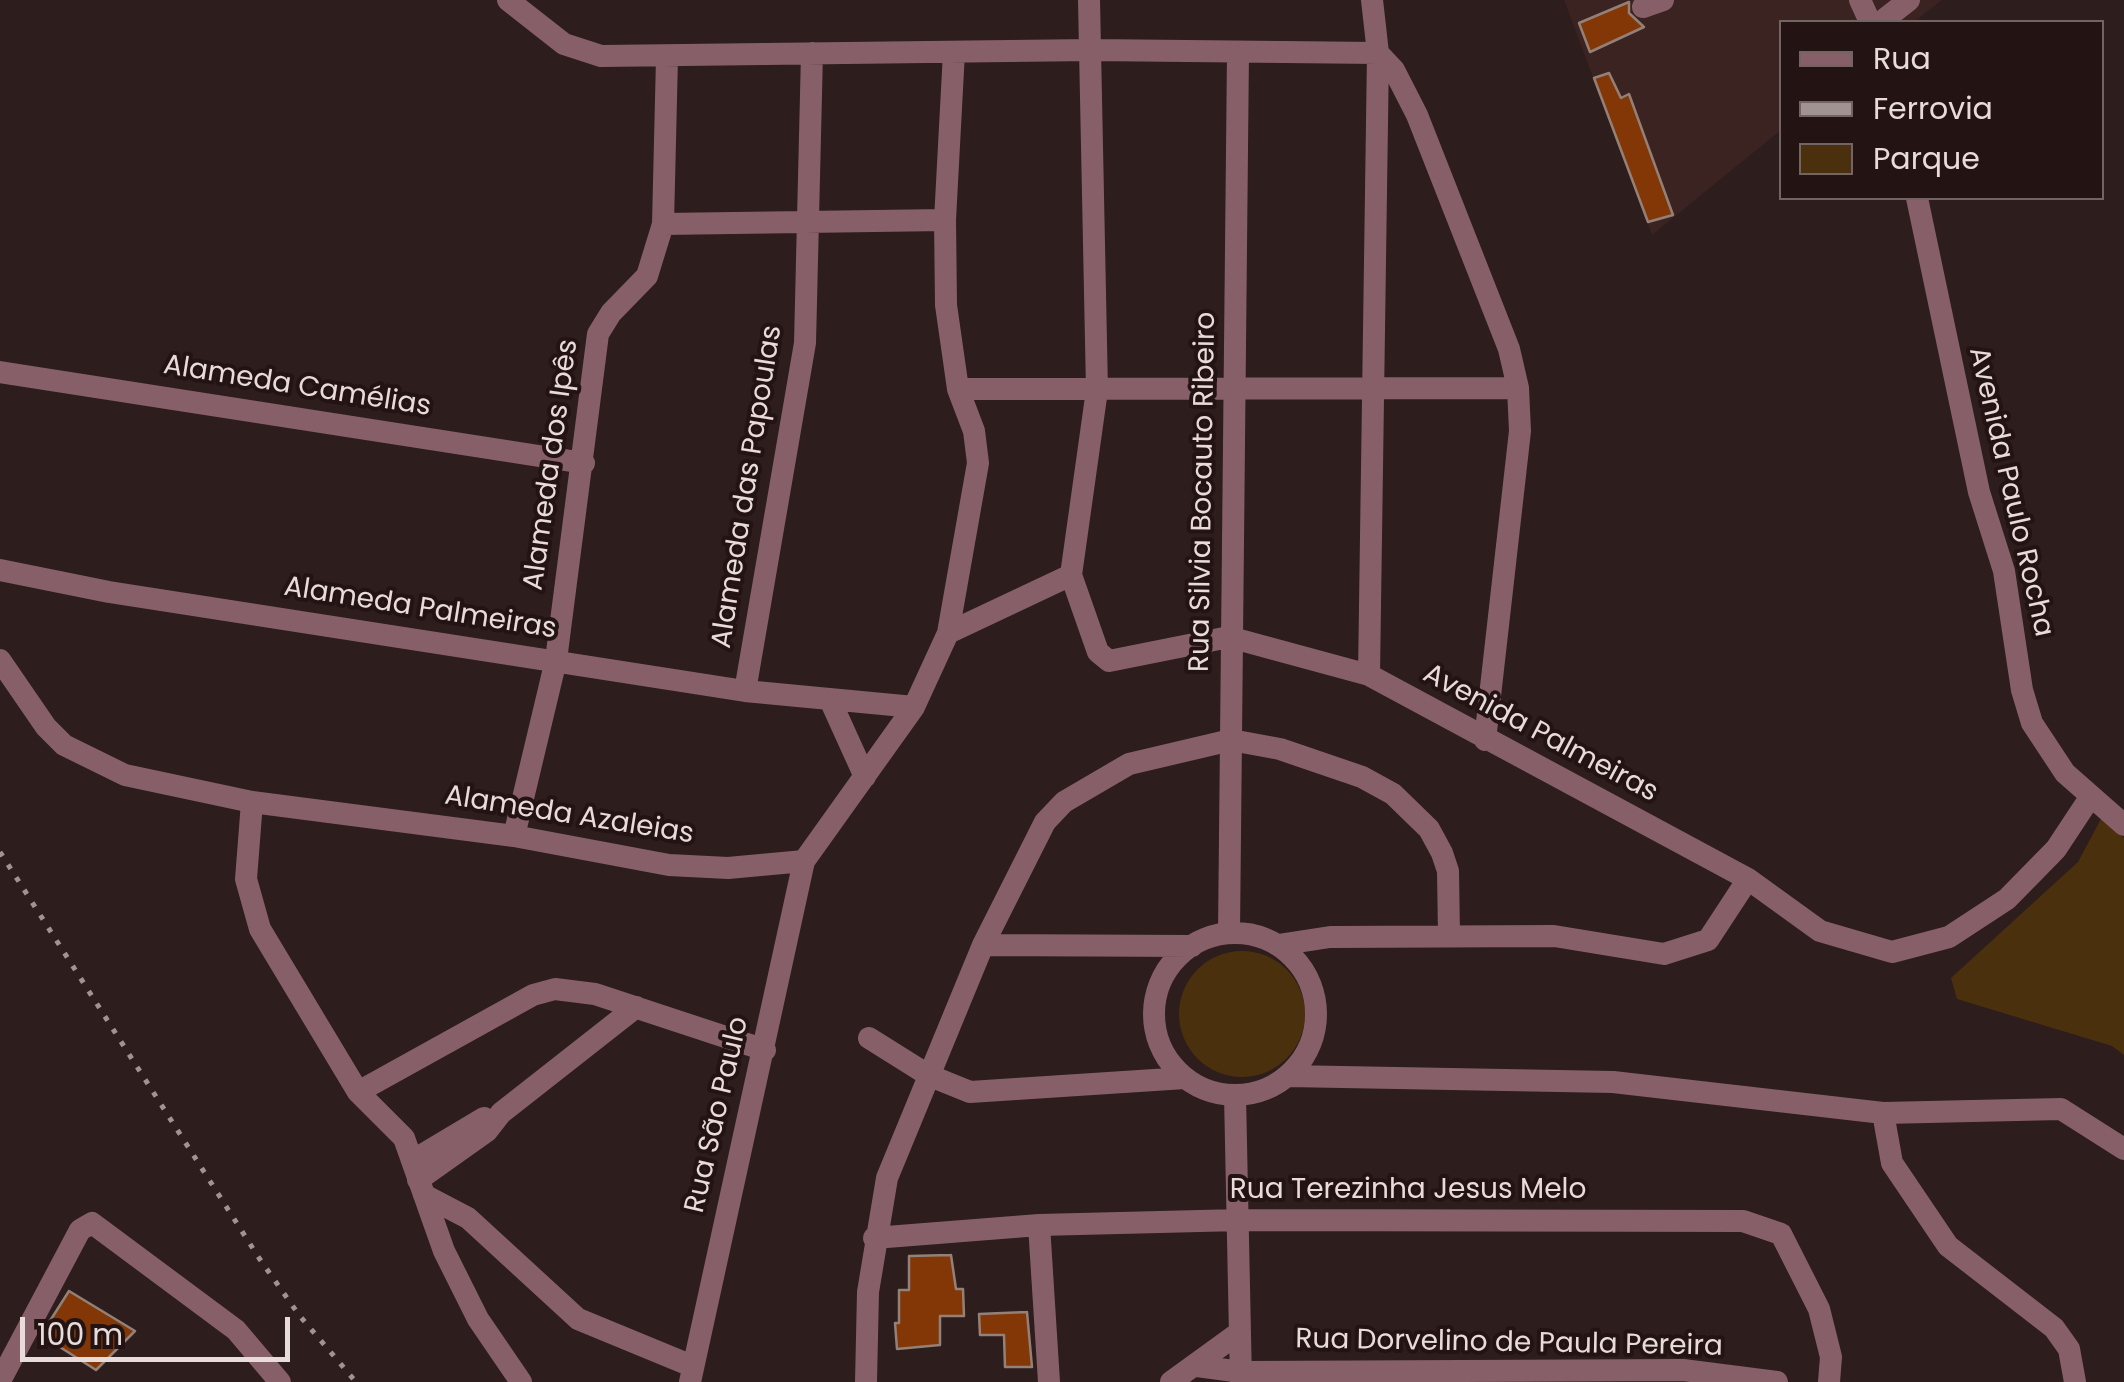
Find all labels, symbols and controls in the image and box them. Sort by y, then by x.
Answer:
legend [1779,20,2104,200]
text: Rua [1873,37,1931,80]
text: Ferrovia [1873,87,1993,130]
text: Parque [1873,137,1980,180]
street label: Rua Silvia Bocauto Ribeiro [1184,311,1224,673]
street label: Alameda das Papoulas [706,323,790,651]
street label: Alameda dos Ipês [518,337,586,593]
street label: Avenida Paulo Rocha [1960,344,2060,640]
street label: Alameda Camélias [161,349,433,425]
street label: Alameda Palmeiras [281,571,559,647]
street label: Avenida Palmeiras [1417,658,1663,810]
street label: Alameda Azaleias [442,780,696,852]
street label: Rua São Paulo [679,1014,757,1216]
street label: Rua Terezinha Jesus Melo [1230,1174,1586,1208]
scale bar [25,1297,295,1359]
text: 100 m [37,1313,123,1356]
street label: Rua Dorvelino de Paula Pereira [1295,1323,1723,1365]

